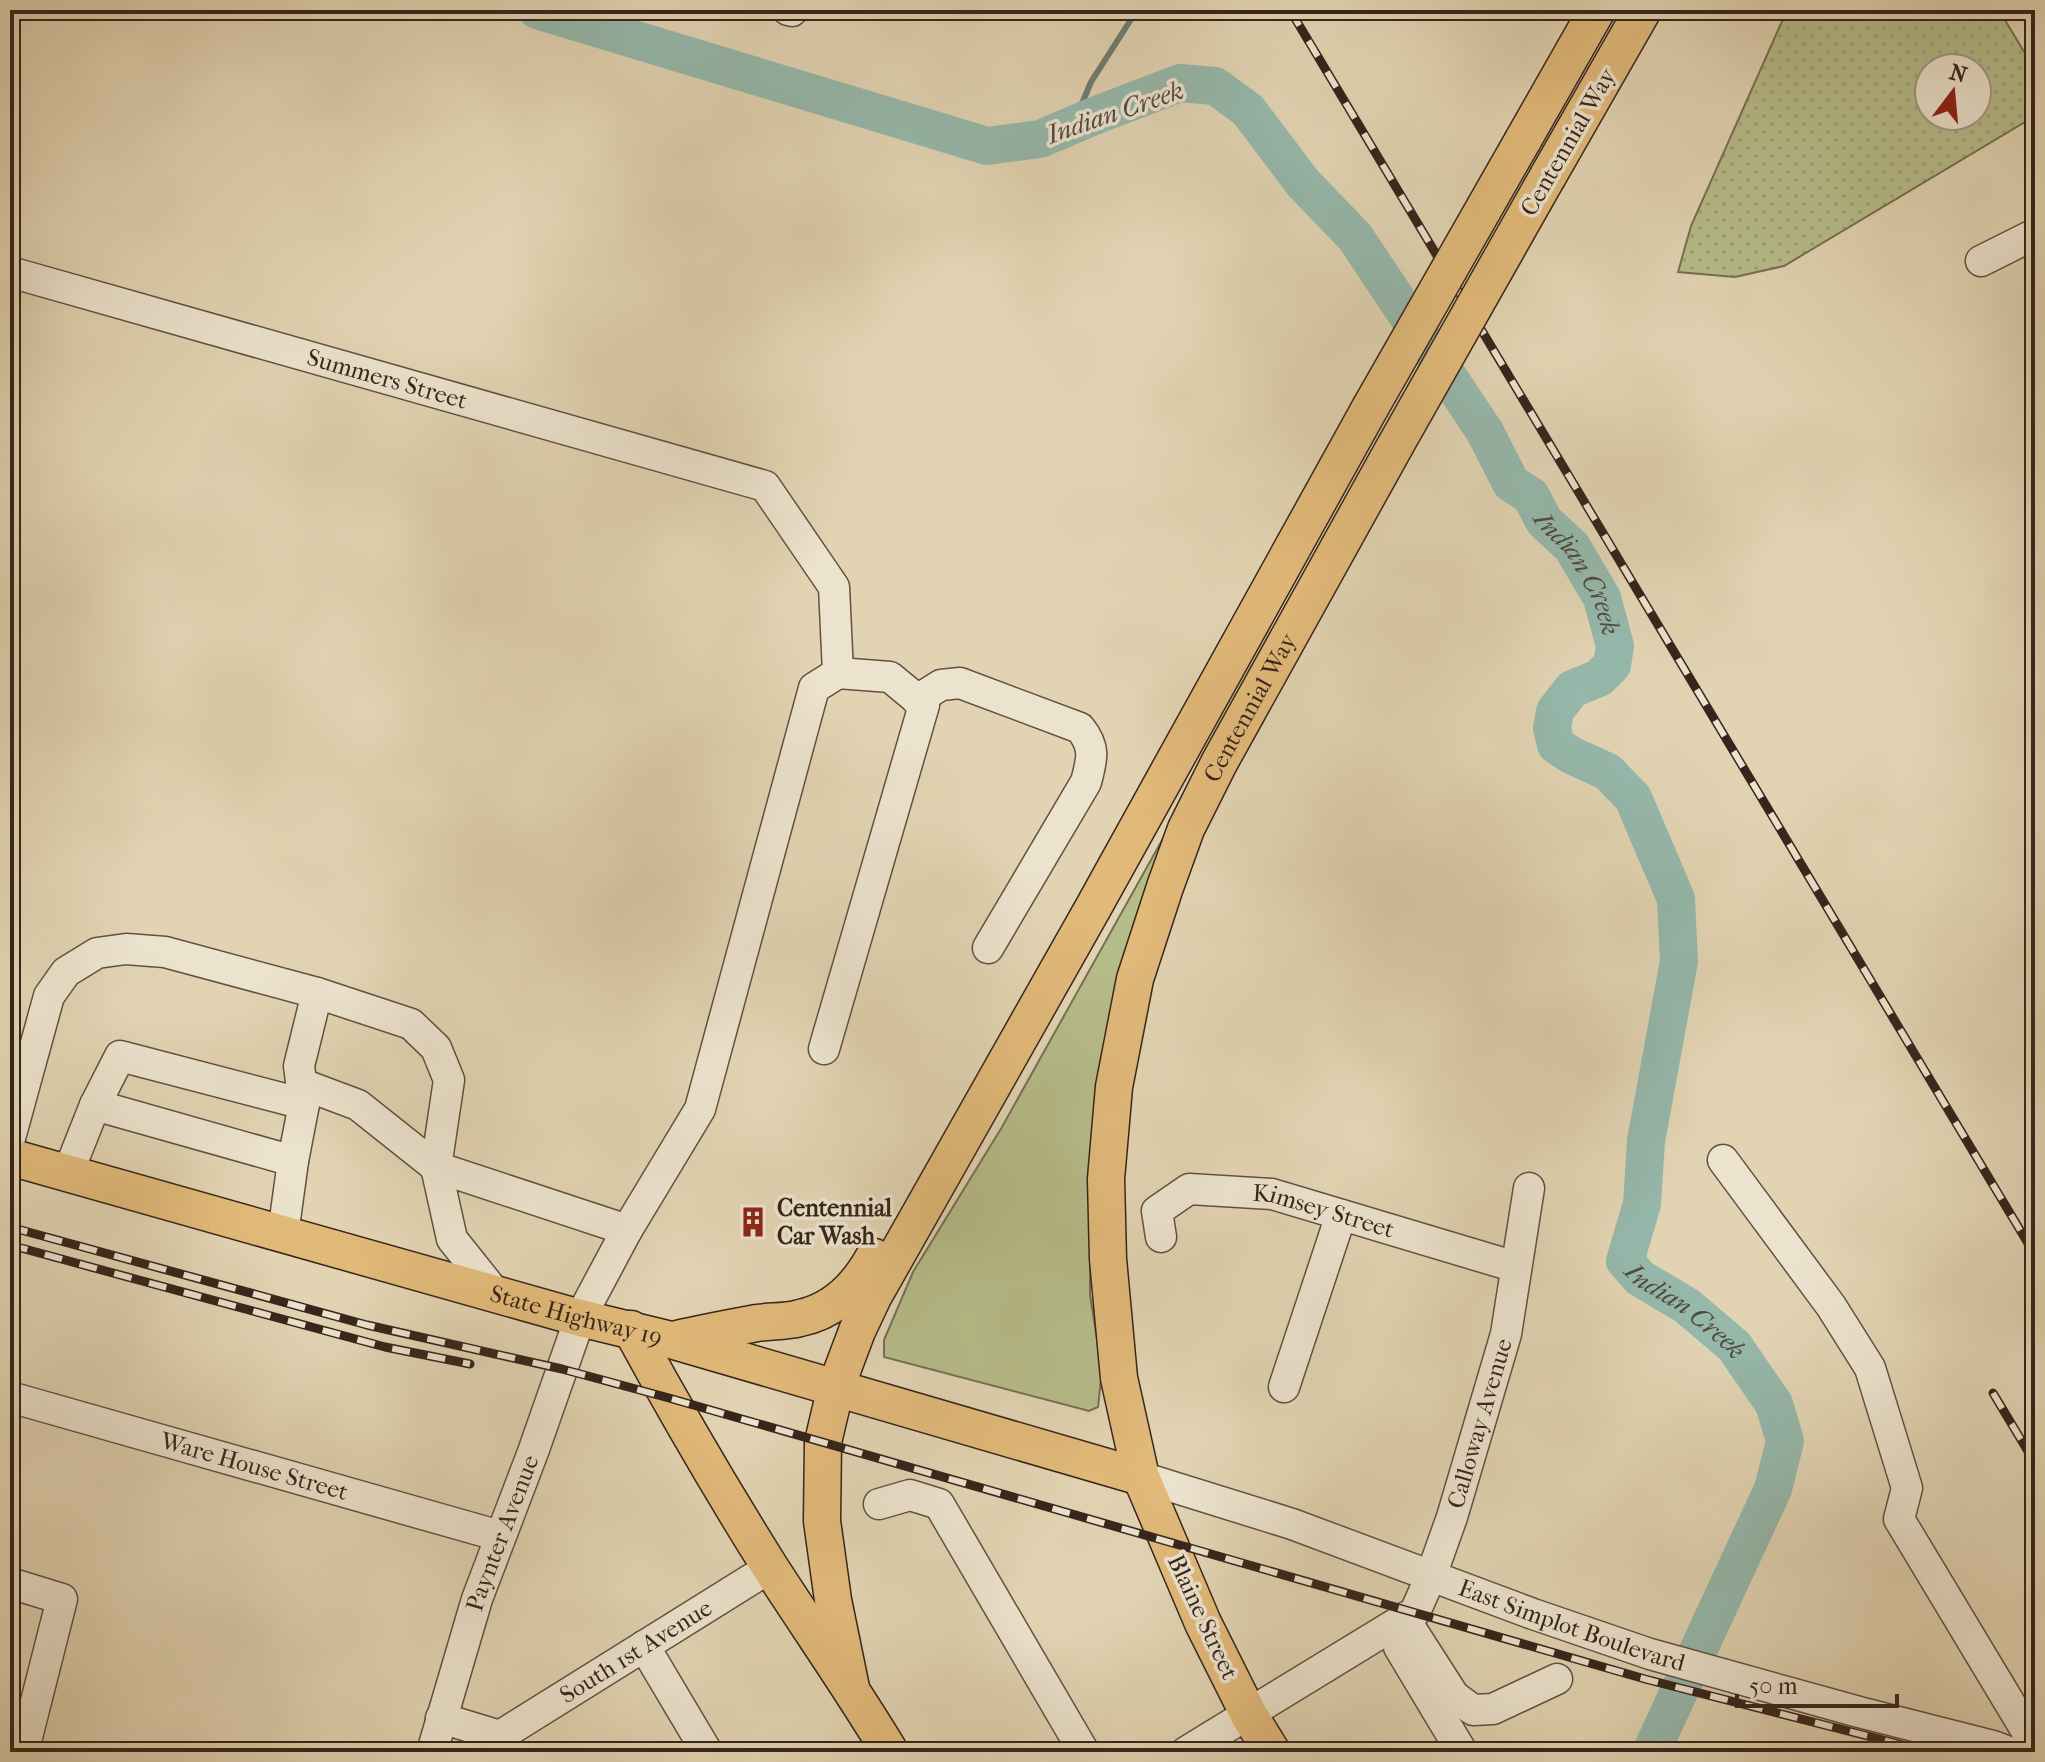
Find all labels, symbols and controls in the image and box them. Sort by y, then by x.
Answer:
north arrow [1913,52,1993,132]
text: N [1947,59,1970,89]
street label: Centennial Way [1515,62,1622,221]
water label: Indian Creek [1042,75,1188,151]
street label: Summers Street [304,343,471,415]
water label: Indian Creek [1526,506,1626,639]
street label: Centennial Way [1198,627,1303,787]
street label: Kimsey Street [1252,1179,1398,1244]
place label: Centennial Car Wash [777,1194,892,1250]
building icon: Centennial Car Wash [736,1205,770,1239]
water label: Indian Creek [1617,1256,1753,1364]
street label: State Highway 19 [487,1279,665,1351]
street label: Calloway Avenue [1441,1335,1518,1512]
street label: Ware House Street [156,1426,352,1506]
street label: Paynter Avenue [460,1451,545,1614]
street label: Blaine Street [1162,1550,1244,1684]
street label: East Simplot Boulevard [1455,1573,1689,1677]
street label: South 1st Avenue [555,1593,717,1709]
scale bar [1737,1658,1897,1708]
text: 50 m [1749,1672,1798,1700]

